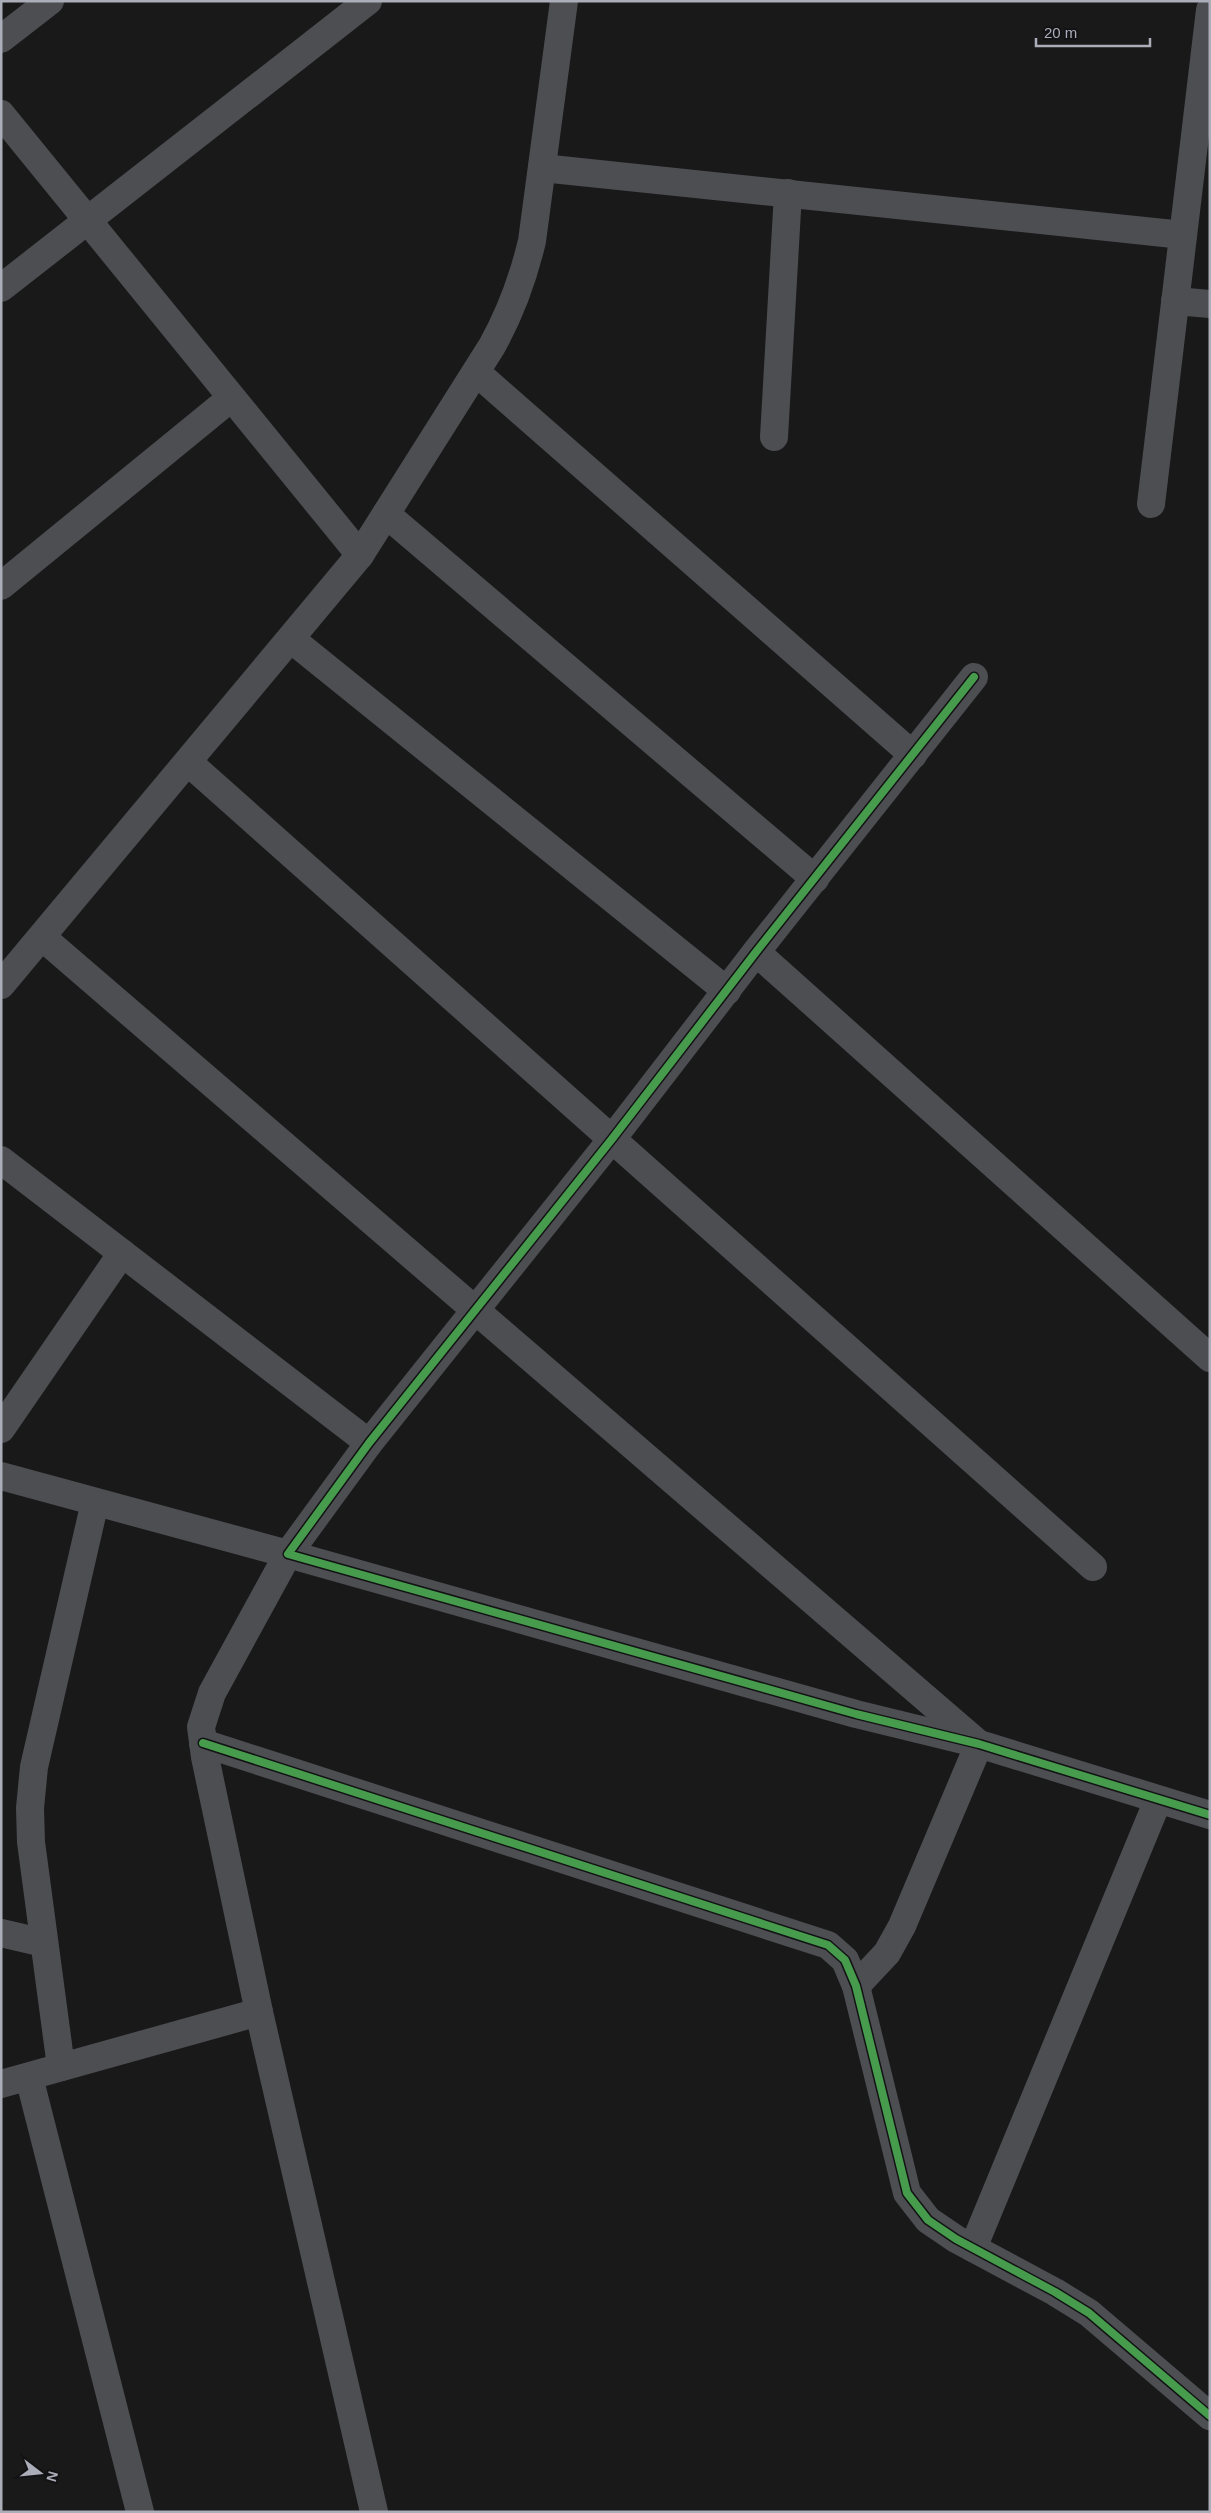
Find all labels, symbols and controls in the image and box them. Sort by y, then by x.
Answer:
scale bar [1036,15,1150,47]
text: 20 m [1044,24,1077,41]
north arrow [15,2448,65,2498]
text: N [43,2470,62,2484]

